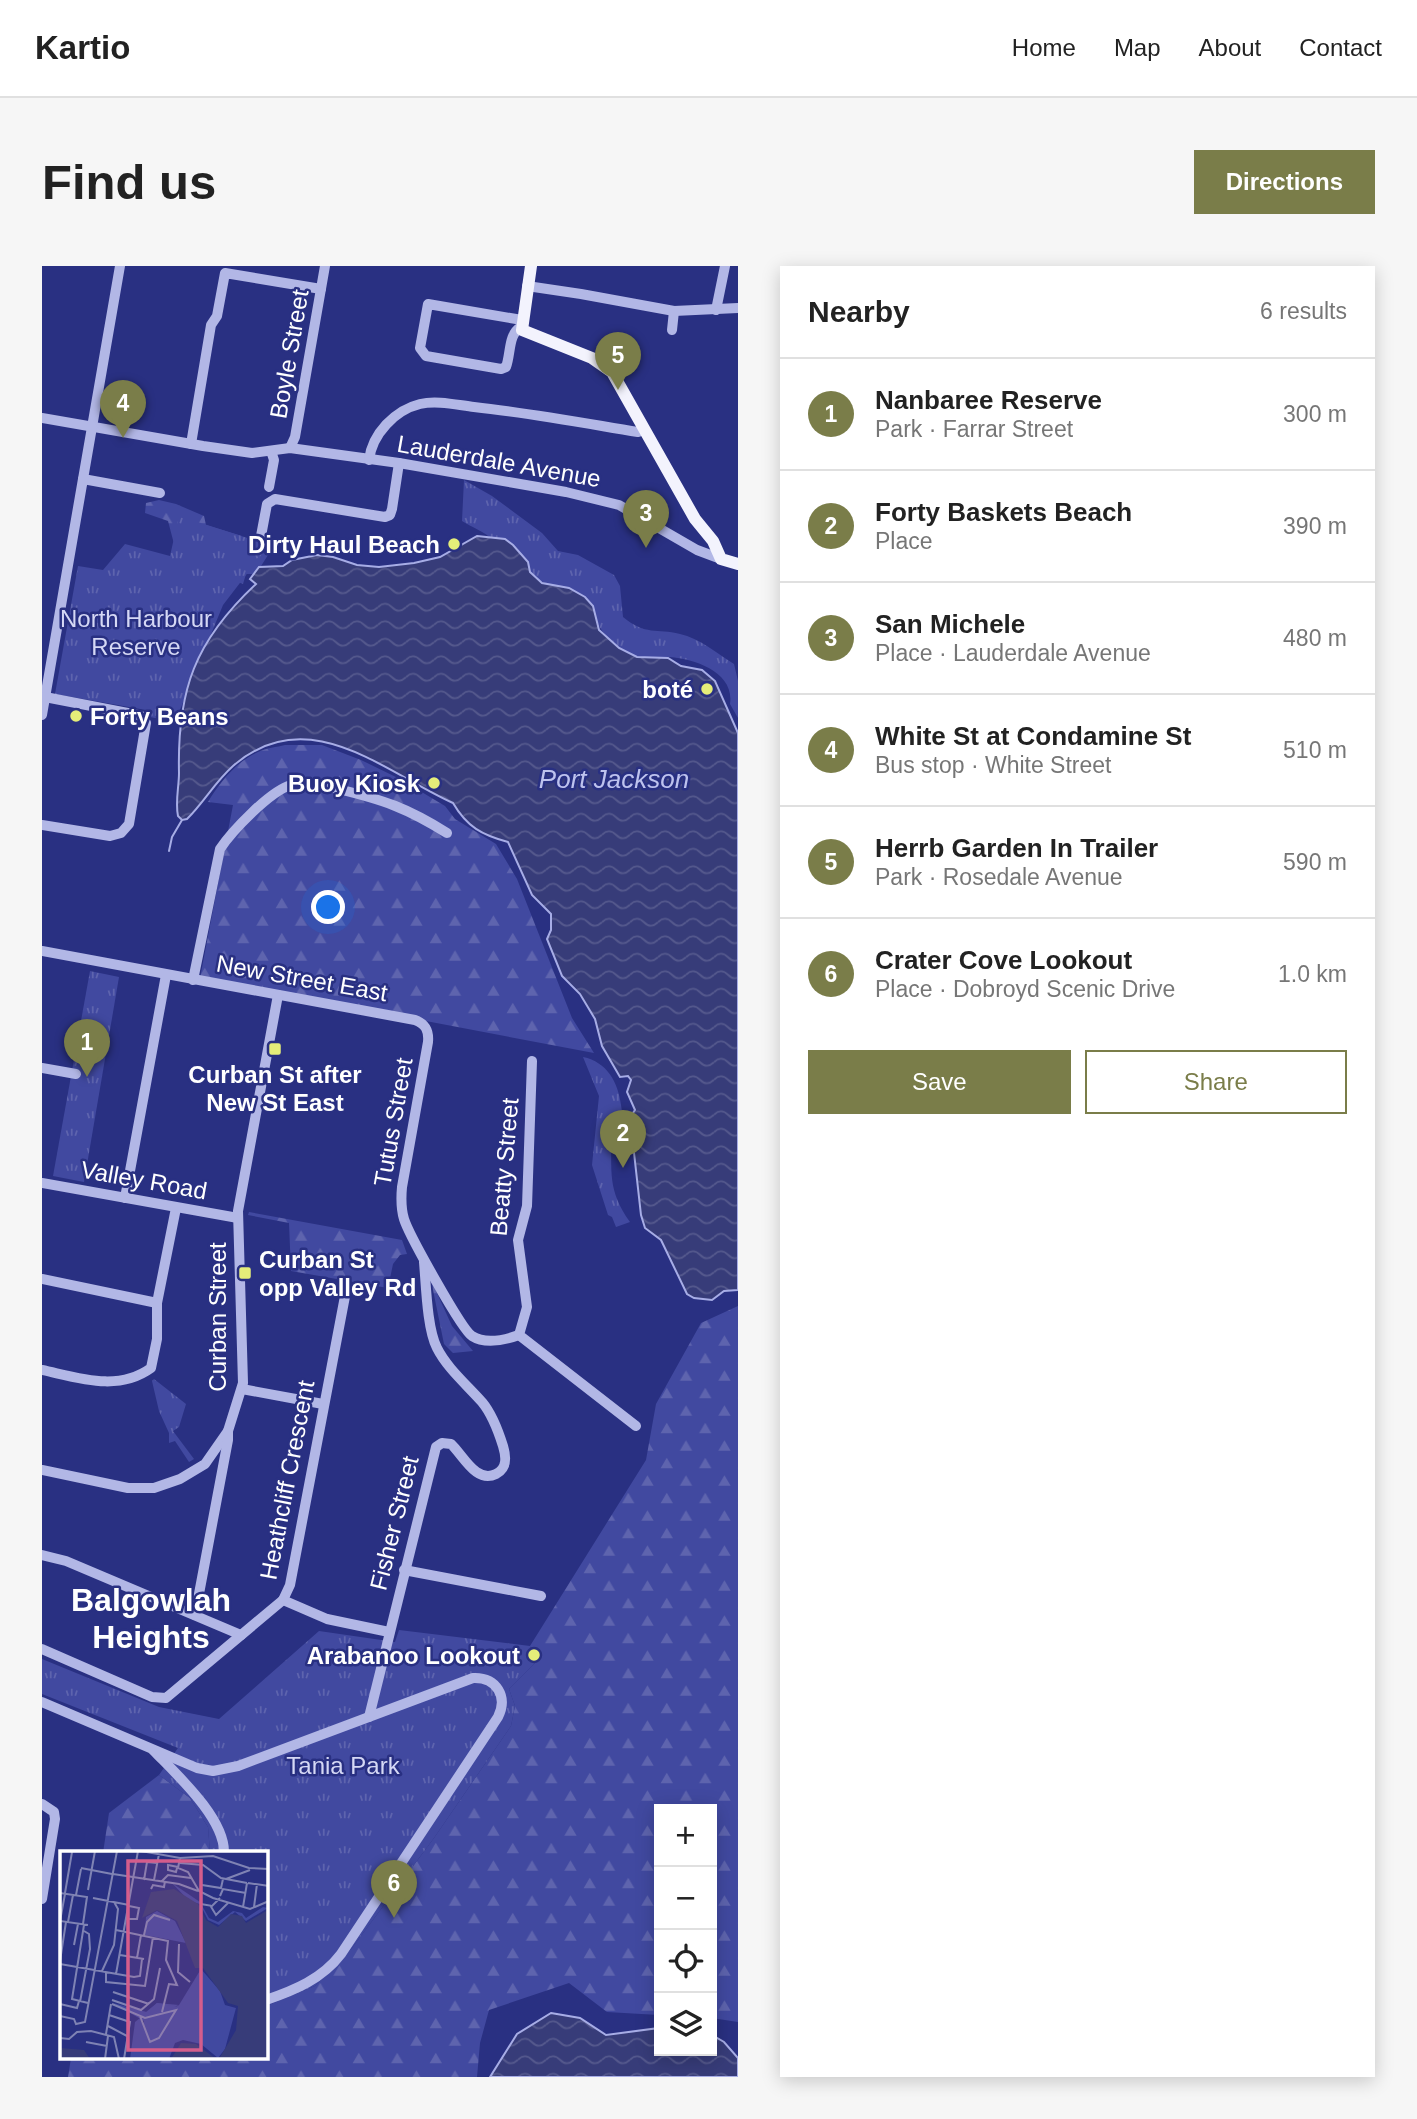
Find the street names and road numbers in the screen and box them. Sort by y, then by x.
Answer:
street label: Boyle Street [264,287,314,421]
street label: Lauderdale Avenue [395,430,603,492]
street label: New Street East [214,950,390,1006]
street label: Tutus Street [368,1055,418,1188]
street label: Beatty Street [485,1096,524,1237]
street label: Valley Road [79,1156,209,1204]
street label: Curban Street [204,1242,231,1392]
street label: Heathcliff Crescent [254,1378,320,1582]
street label: Fisher Street [364,1453,424,1593]

